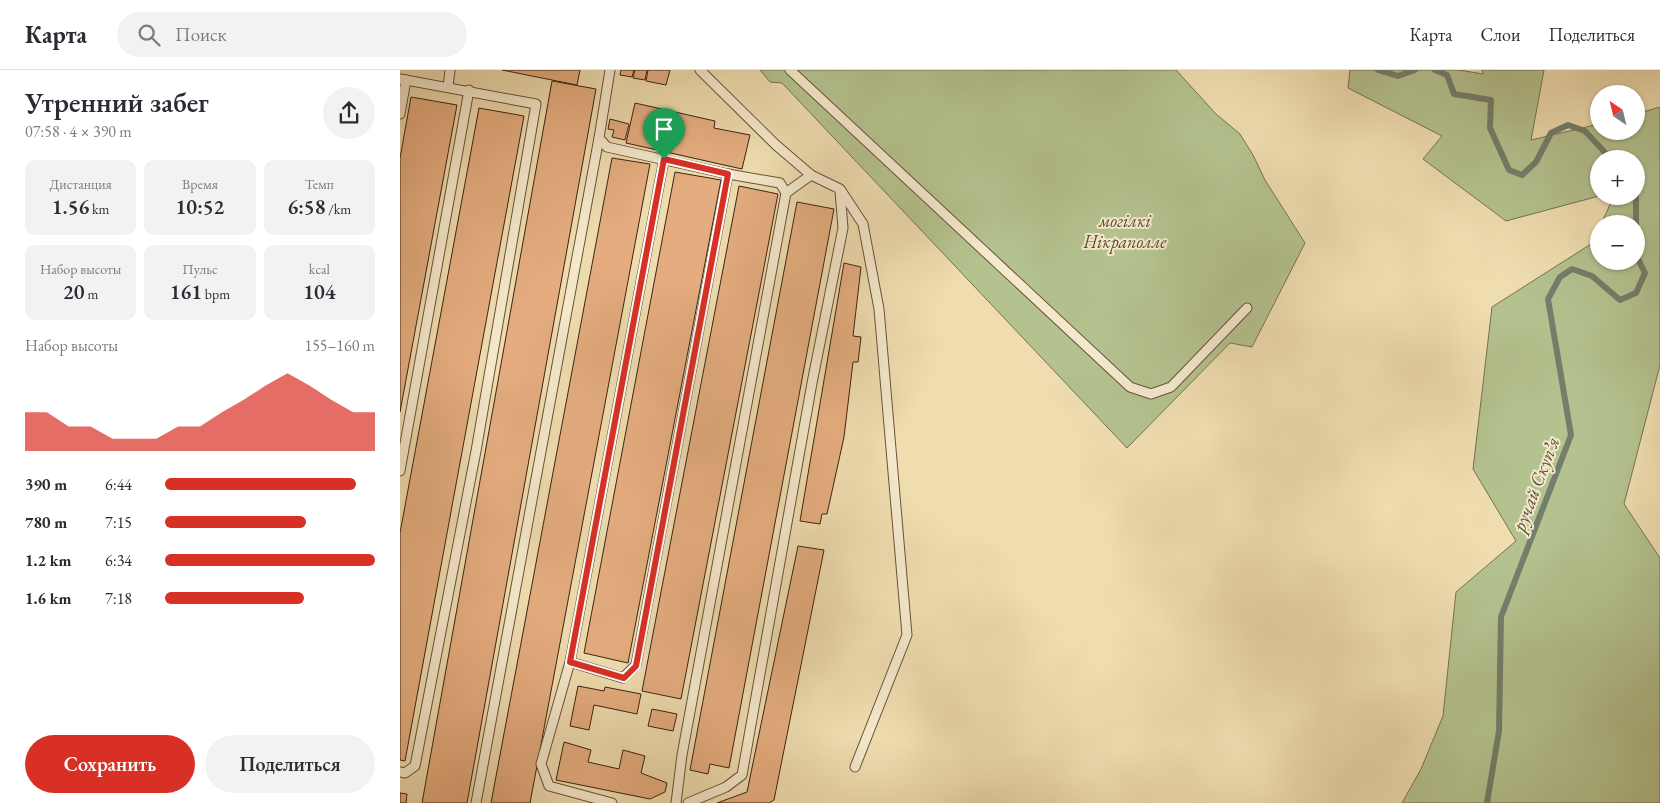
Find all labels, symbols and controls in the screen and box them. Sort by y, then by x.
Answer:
search box [117,12,467,57]
text: Карта [25,19,87,50]
icon: search [135,21,163,49]
text: Поиск [175,22,227,47]
text: Карта [1410,23,1453,46]
text: Слои [1481,23,1520,46]
text: Поделиться [1548,23,1635,46]
text: Утренний забег [25,84,209,120]
north arrow [1590,85,1645,140]
map controls [1590,85,1645,270]
button: share [323,87,375,139]
pin [643,108,685,159]
icon: arrive [650,115,678,143]
text: 07:58 · 4 × 390 m [25,121,132,142]
button: + [1590,150,1645,205]
text: Дистанция [49,175,112,193]
text: Время [182,175,218,193]
text: Темп [305,175,334,193]
text: 1.56 [52,193,89,220]
text: 10:52 [176,193,224,220]
text: 6:58 [287,193,325,220]
text: km [89,200,110,218]
text: /km [325,200,351,218]
park label: могілкі Нікраполле [1083,209,1167,254]
button: − [1590,215,1645,270]
text: Набор высоты [40,260,121,278]
text: Пульс [182,260,218,278]
text: kcal [309,260,330,278]
text: 20 [63,278,85,305]
text: 161 [170,278,202,305]
text: 104 [303,278,335,305]
text: m [85,285,98,303]
text: bpm [202,285,230,303]
text: Набор высоты [25,335,118,356]
text: 155–160 m [304,335,375,356]
water label: ручай Скупʼя [1505,433,1565,538]
text: 390 m [25,474,67,495]
text: 6:44 [105,474,132,495]
text: 780 m [25,512,67,533]
text: 7:15 [105,512,132,533]
text: 1.2 km [25,550,71,571]
text: 6:34 [105,550,132,571]
text: 1.6 km [25,588,71,609]
text: 7:18 [105,588,132,609]
button: Сохранить [25,735,195,793]
button: Поделиться [205,735,375,793]

